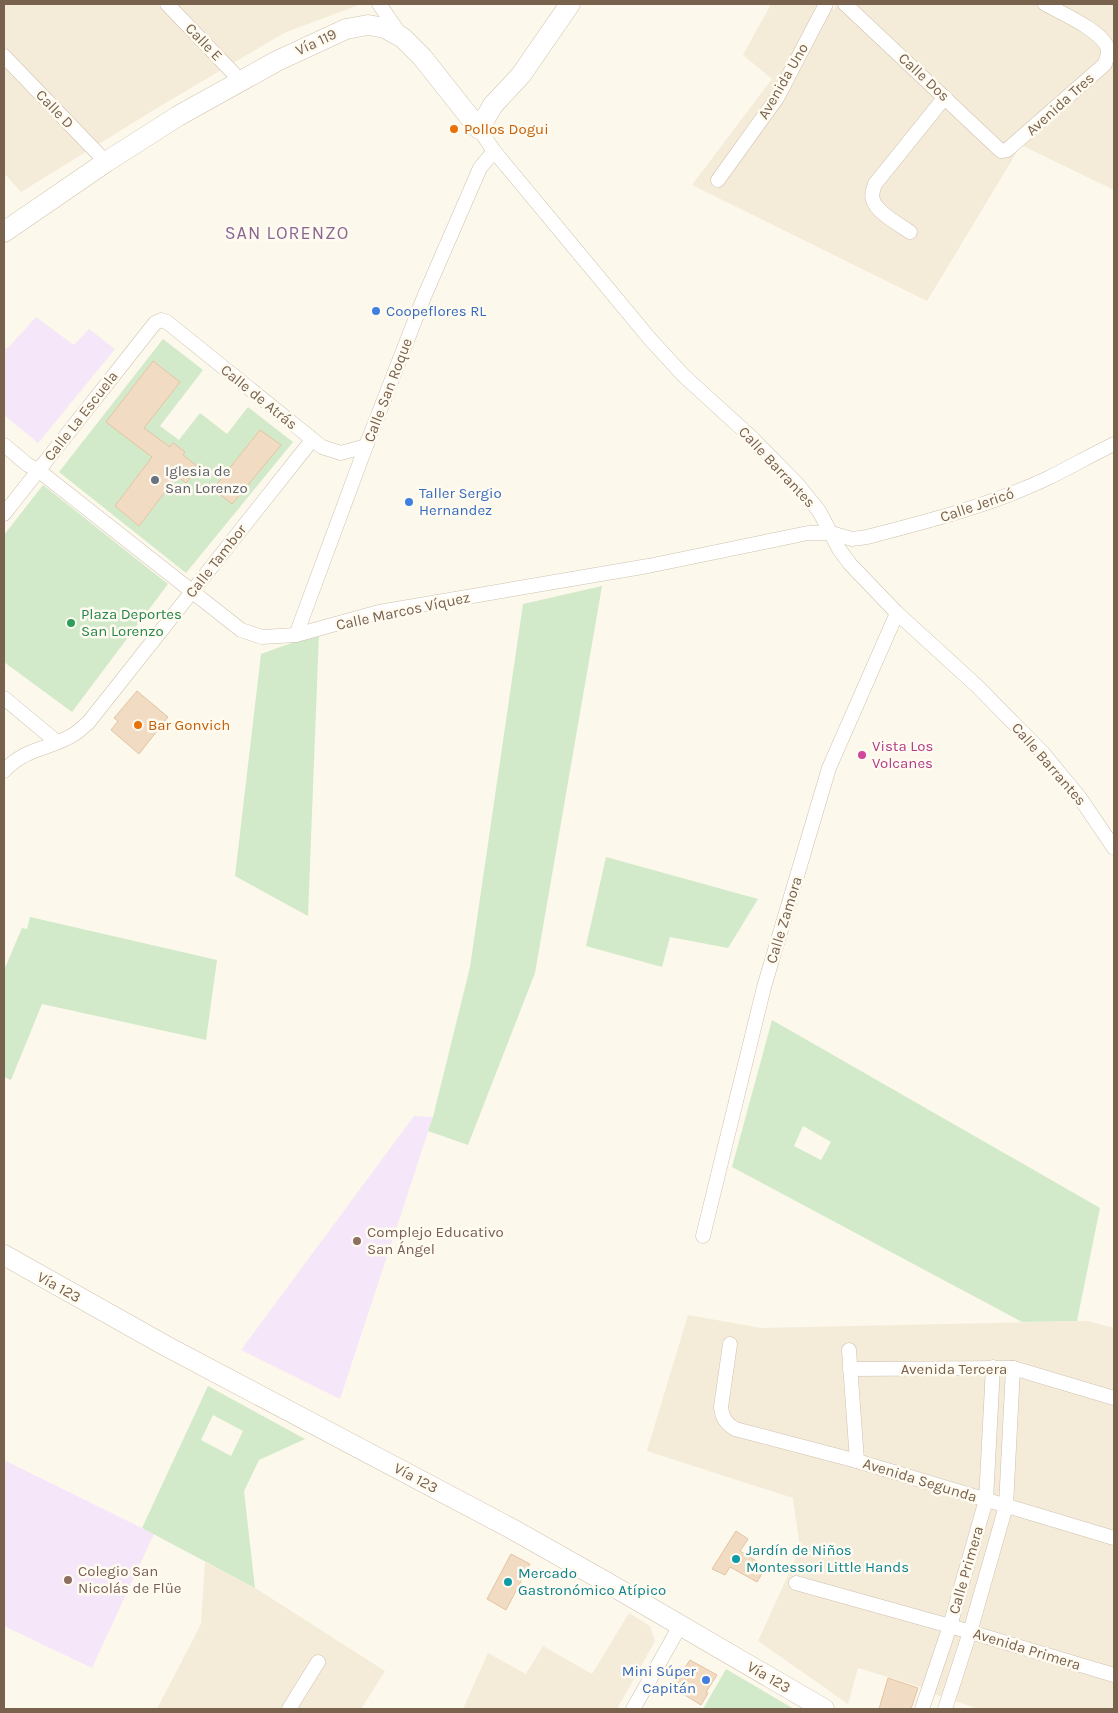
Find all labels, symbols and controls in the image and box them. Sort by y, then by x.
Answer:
street label: Calle E [182,19,226,65]
street label: Vía 119 [293,25,339,59]
street label: Avenida Uno [754,40,812,122]
street label: Calle Dos [895,49,953,105]
street label: Avenida Tres [1022,69,1098,139]
street label: Calle D [32,86,78,132]
place label: Pollos Dogui [464,120,549,138]
marker: Pollos Dogui [448,123,460,135]
district label: SAN LORENZO [225,222,349,244]
place label: Coopeflores RL [386,302,486,320]
marker: Coopeflores RL [370,305,382,317]
street label: Calle San Roque [360,335,416,445]
street label: Calle de Atrás [217,361,301,433]
street label: Calle La Escuela [40,367,122,465]
street label: Calle Barrantes [735,423,819,511]
place label: Iglesia de San Lorenzo [165,462,248,497]
marker: Iglesia de San Lorenzo [149,474,161,486]
place label: Taller Sergio Hernandez [419,484,502,519]
street label: Calle Jericó [938,484,1016,526]
marker: Taller Sergio Hernandez [403,496,415,508]
street label: Calle Tambor [182,520,251,601]
street label: Calle Marcos Víquez [334,588,472,634]
place label: Plaza Deportes San Lorenzo [81,605,182,640]
marker: Plaza Deportes San Lorenzo [65,617,77,629]
place label: Bar Gonvich [148,716,230,734]
marker: Bar Gonvich [132,719,144,731]
street label: Calle Barrantes [1008,719,1090,809]
place label: Vista Los Volcanes [872,737,933,772]
marker: Vista Los Volcanes [856,749,868,761]
street label: Calle Zamora [762,874,806,966]
place label: Complejo Educativo San Ángel [367,1223,504,1258]
marker: Complejo Educativo San Ángel [351,1235,363,1247]
street label: Vía 123 [34,1268,84,1306]
street label: Avenida Tercera [901,1360,1007,1378]
street label: Avenida Segunda [861,1454,979,1506]
street label: Vía 123 [391,1459,441,1497]
street label: Calle Primera [945,1524,987,1616]
place label: Jardín de Niños Montessori Little Hands [746,1541,909,1576]
marker: Jardín de Niños Montessori Little Hands [730,1553,742,1565]
place label: Colegio San Nicolás de Flüe [78,1562,182,1597]
place label: Mercado Gastronómico Atípico [518,1564,666,1599]
marker: Colegio San Nicolás de Flüe [62,1574,74,1586]
marker: Mercado Gastronómico Atípico [502,1576,514,1588]
street label: Avenida Primera [971,1624,1083,1674]
street label: Vía 123 [744,1657,794,1697]
place label: Mini Súper Capitán [622,1662,697,1697]
marker: Mini Súper Capitán [700,1674,712,1686]

